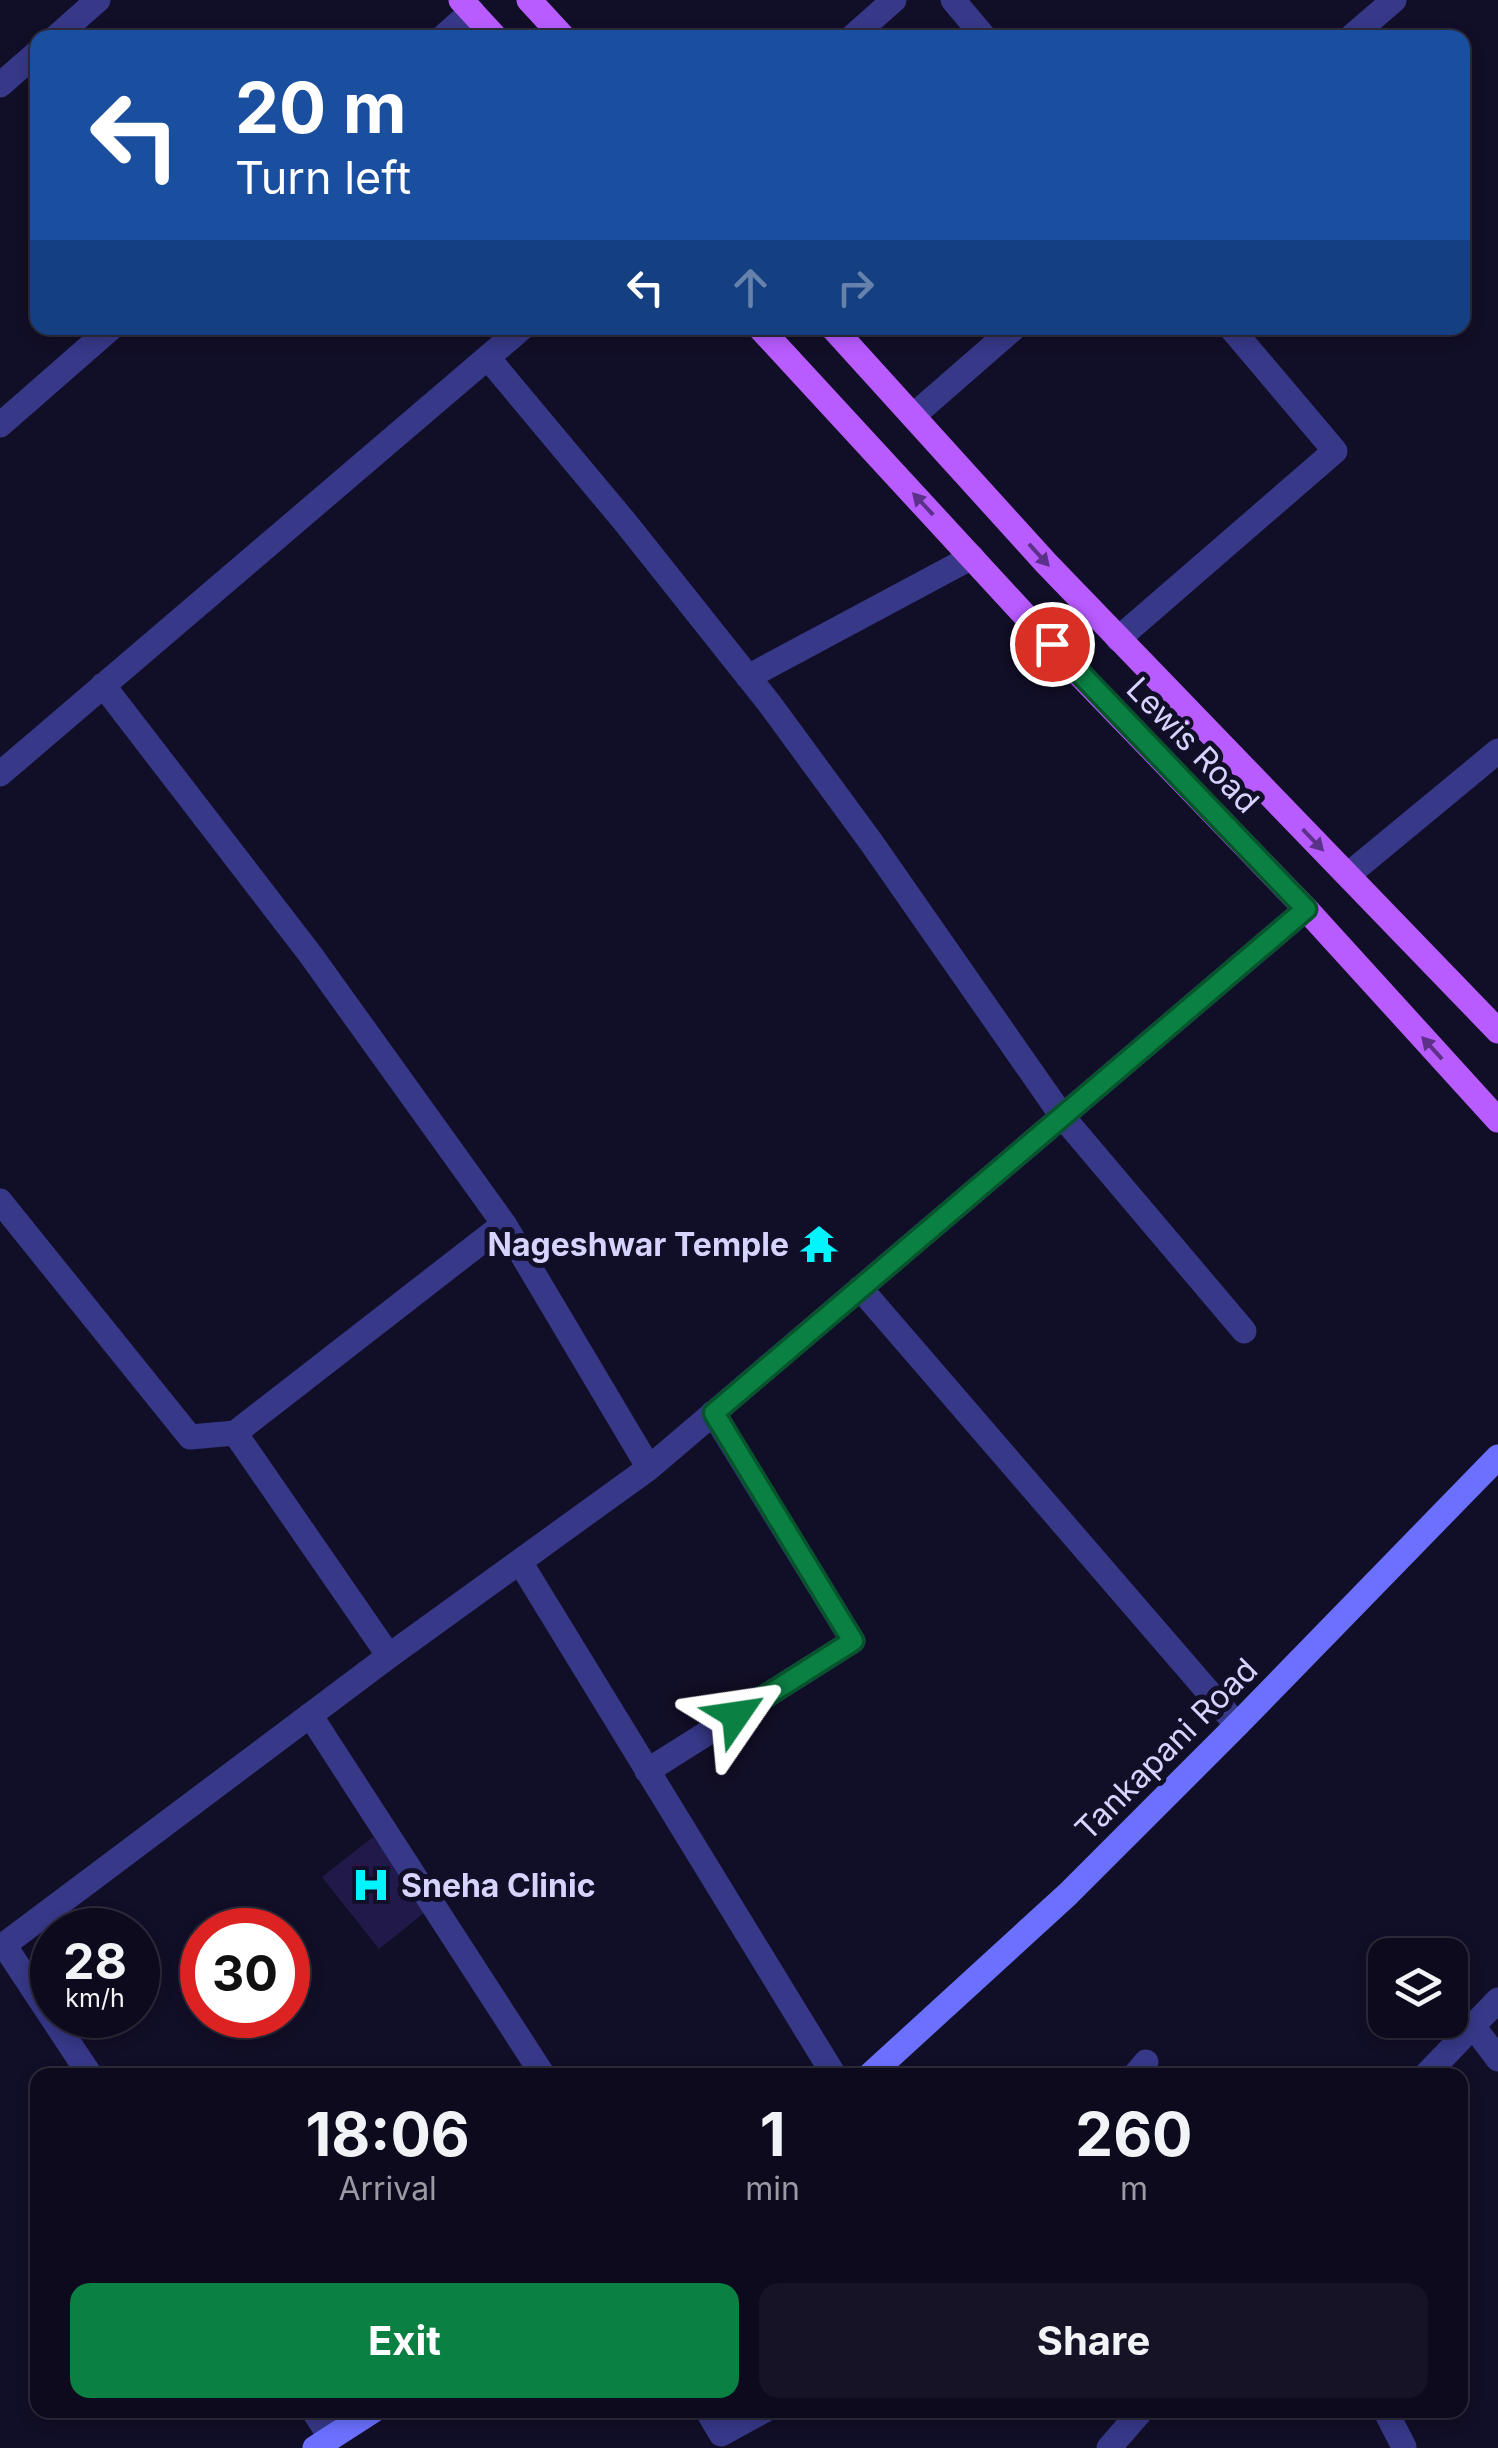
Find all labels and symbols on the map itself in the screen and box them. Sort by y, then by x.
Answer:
one-way arrow [912,492,935,516]
one-way arrow [1027,543,1050,567]
pin [1010,602,1095,687]
street label: Lewis Road [1119,669,1267,821]
one-way arrow [1301,827,1324,851]
one-way arrow [1422,1036,1444,1061]
temple icon: Nageshwar Temple [798,1223,840,1265]
place label: Nageshwar Temple [488,1225,789,1264]
street label: Tankapani Road [1067,1650,1265,1848]
position arrow [684,1663,788,1767]
hospital icon: Sneha Clinic [350,1864,392,1906]
place label: Sneha Clinic [401,1866,595,1905]
speed limit sign: 30 [180,1908,310,2038]

